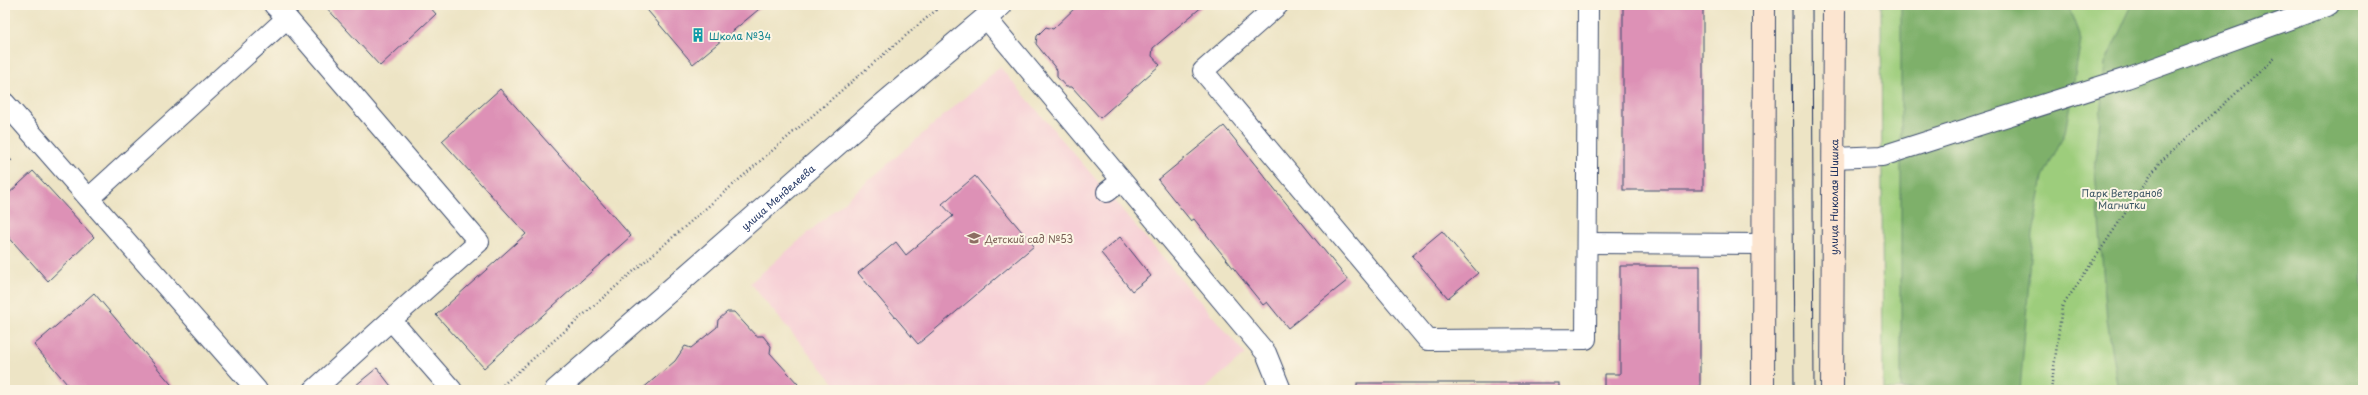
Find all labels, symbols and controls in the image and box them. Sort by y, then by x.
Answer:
building icon: Школа №34 [690,27,706,43]
place label: Школа №34 [709,28,771,43]
street label: улица Николая Шишка [1825,138,1841,255]
street label: улица Менделеева [737,160,818,233]
park label: Парк Ветеранов Магнитки [2082,185,2163,212]
school or university icon: Детский сад №53 [966,230,982,246]
place label: Детский сад №53 [984,231,1073,246]

